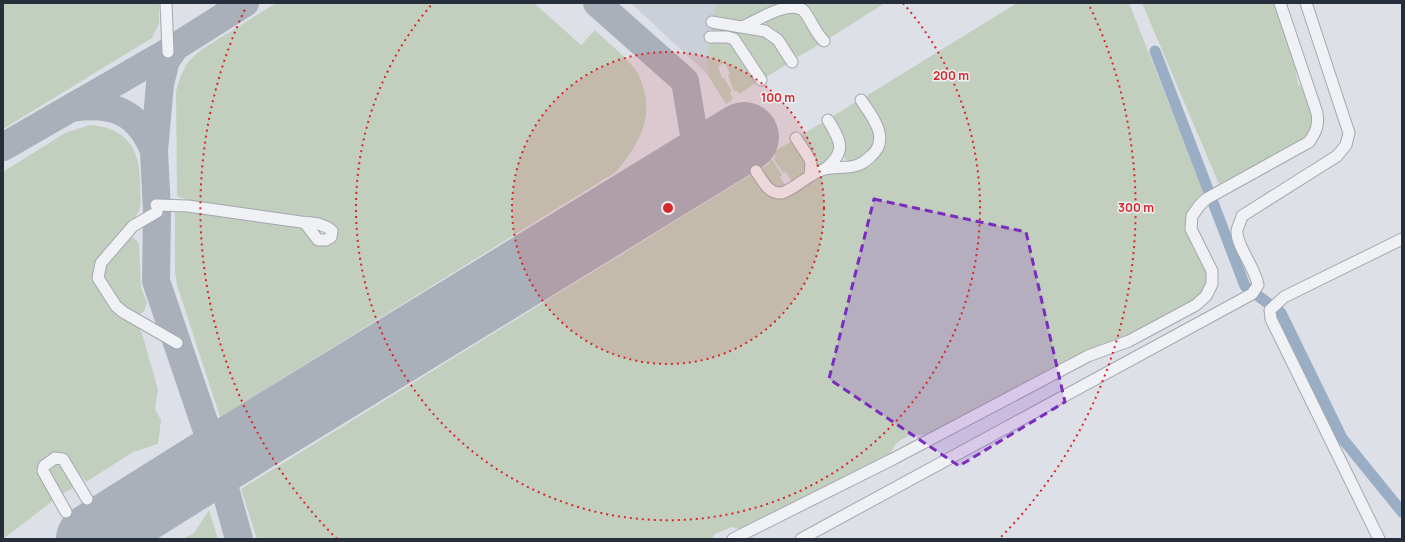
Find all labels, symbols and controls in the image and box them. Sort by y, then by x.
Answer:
text: 200 m [933,67,969,84]
text: 100 m [761,89,795,106]
text: 300 m [1118,199,1154,216]
centre of rings [661,201,675,215]

